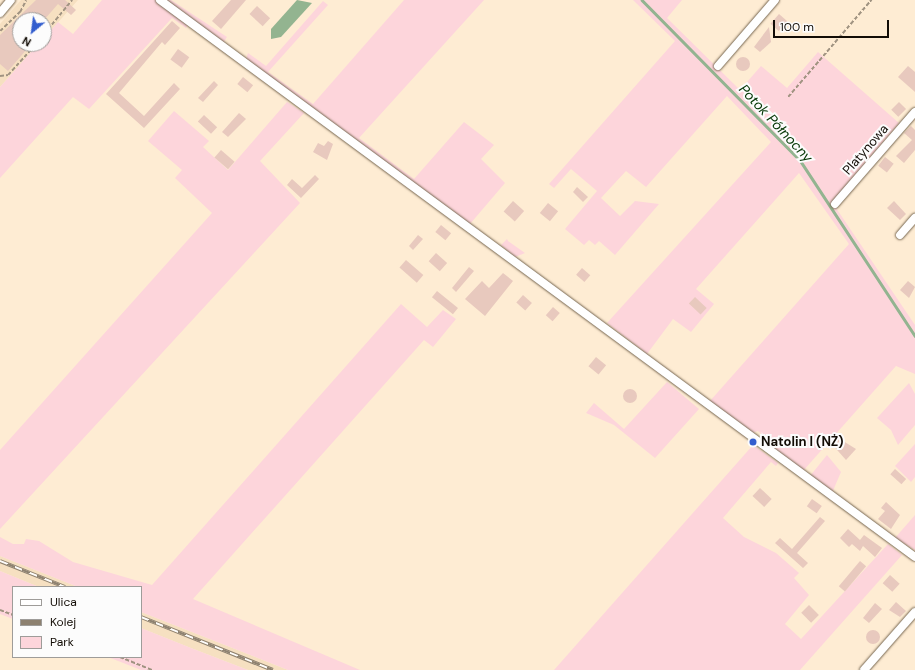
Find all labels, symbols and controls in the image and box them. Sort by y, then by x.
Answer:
north arrow [12,12,52,52]
scale bar [775,12,891,38]
text: 100 m [780,19,814,35]
text: N [20,34,34,50]
water label: Potok Północny [736,81,816,165]
street label: Platynowa [840,122,892,178]
place label: Natolin I (NŻ) [761,434,844,450]
marker: Natolin I (NŻ) [748,437,758,447]
legend [12,586,142,658]
text: Ulica [50,594,77,610]
text: Kolej [50,614,76,630]
text: Park [50,634,74,650]

